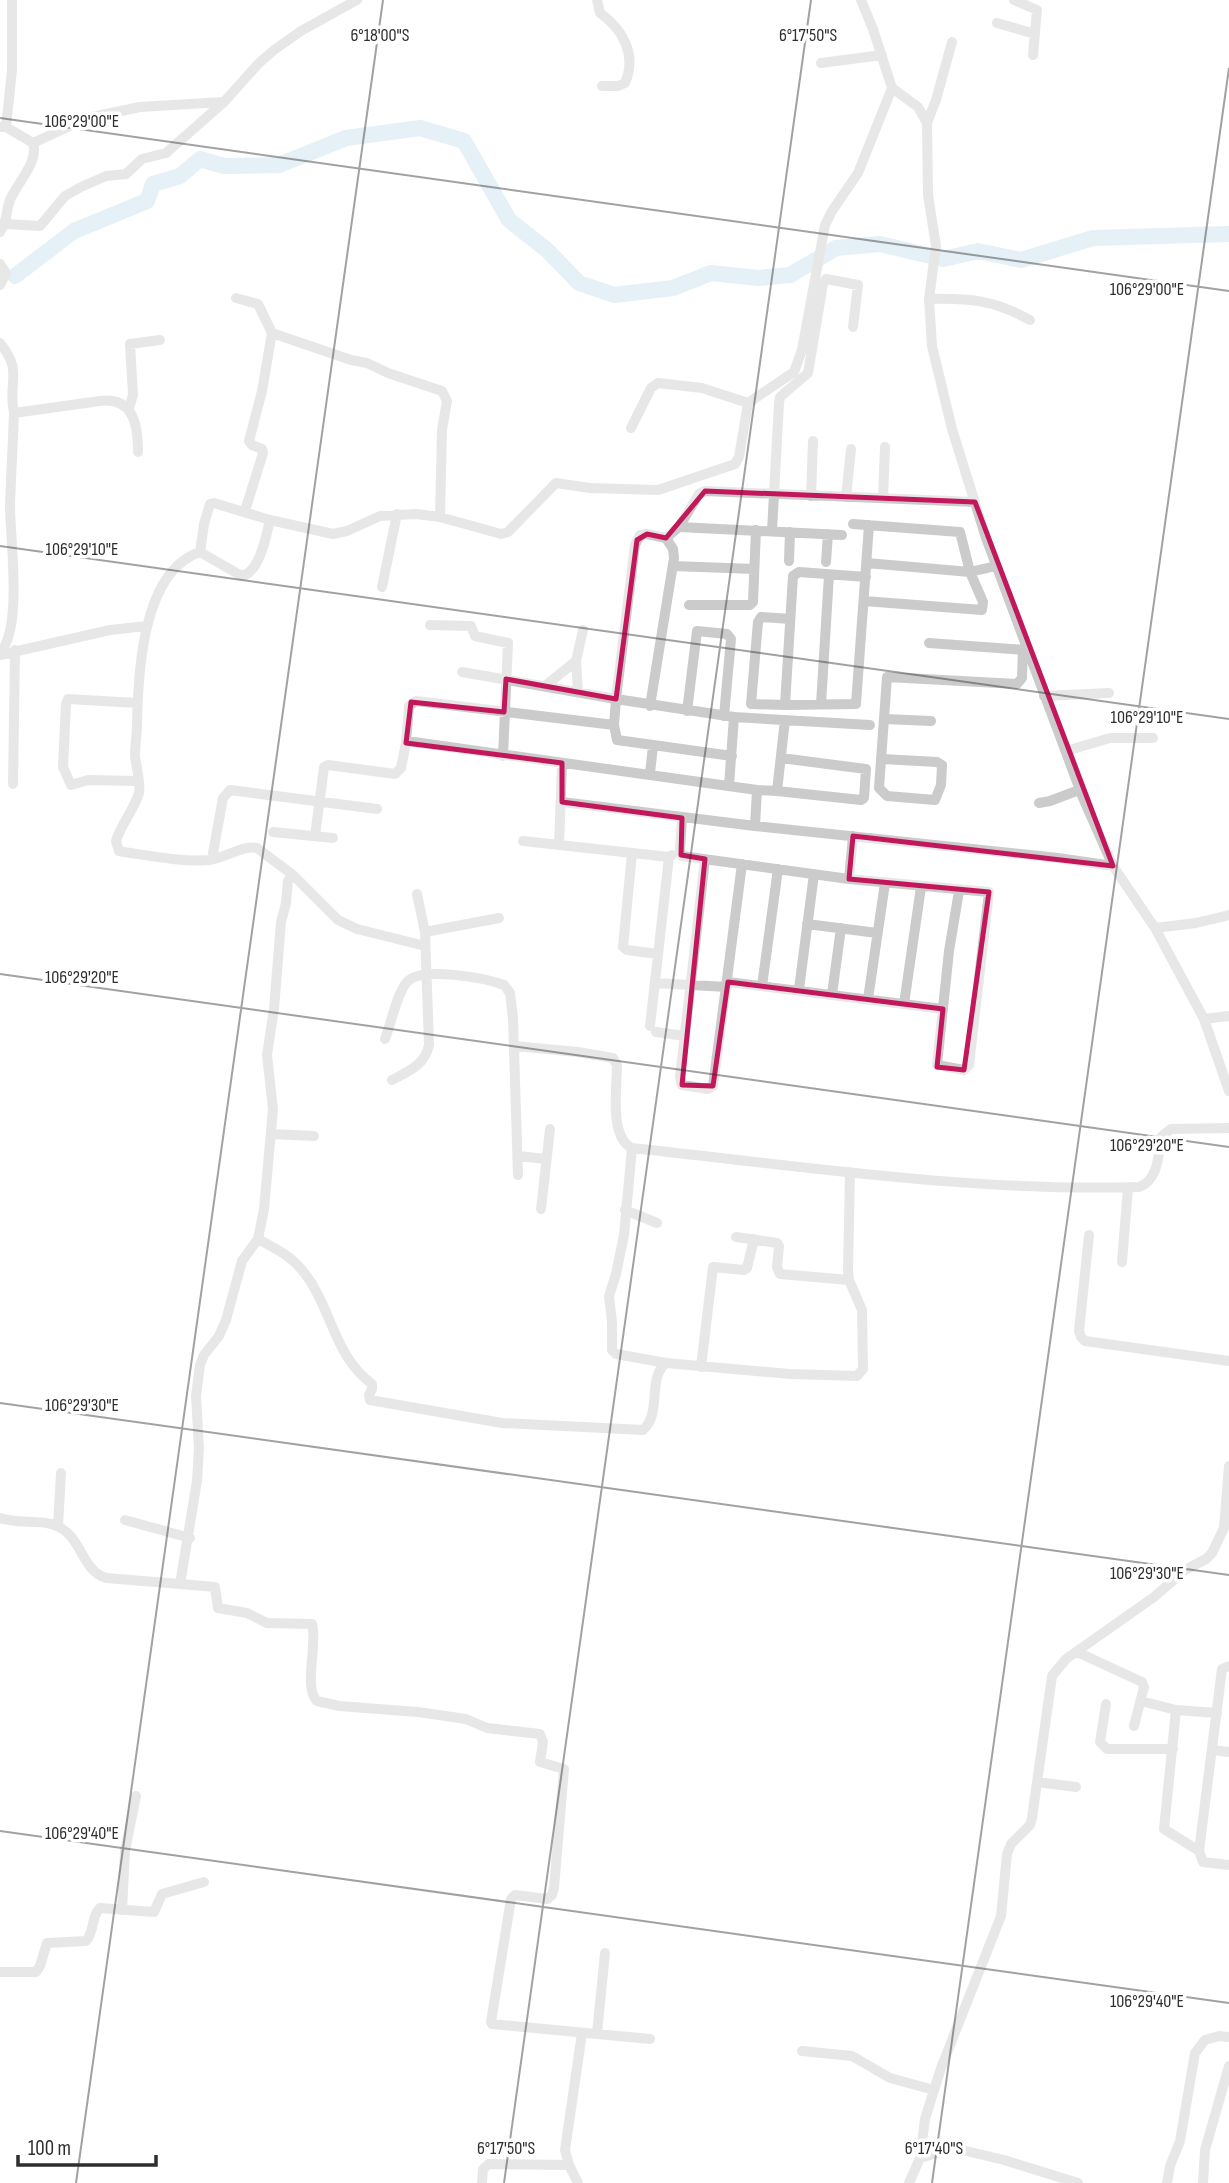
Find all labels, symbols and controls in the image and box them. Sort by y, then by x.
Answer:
text: 6°18'00"S [350,25,410,46]
text: 6°17'50"S [779,25,837,46]
text: 106°29'00"E [45,111,119,132]
text: 106°29'00"E [1110,279,1184,300]
text: 106°29'10"E [46,539,118,560]
text: 106°29'10"E [1111,707,1183,728]
text: 106°29'20"E [45,967,119,988]
text: 106°29'20"E [1110,1135,1184,1156]
text: 106°29'30"E [45,1395,119,1416]
text: 106°29'30"E [1110,1563,1184,1584]
text: 106°29'40"E [45,1823,119,1844]
text: 106°29'40"E [1110,1991,1184,2012]
scale bar [18,2124,156,2168]
text: 100 m [28,2136,71,2161]
text: 6°17'50"S [477,2138,535,2159]
text: 6°17'40"S [905,2138,964,2159]

